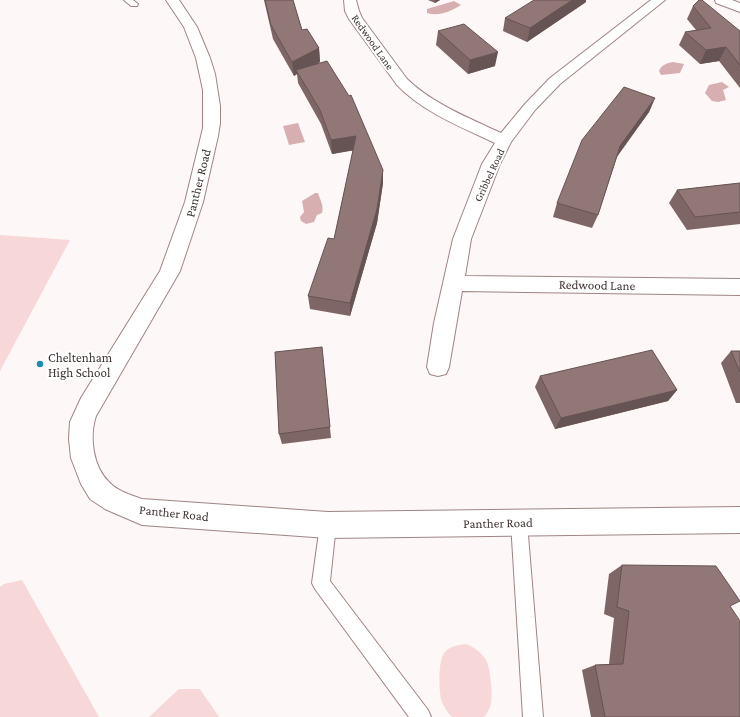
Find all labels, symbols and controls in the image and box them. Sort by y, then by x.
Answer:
street label: Redwood Lane [350,12,397,72]
street label: Gribbel Road [471,146,507,203]
street label: Panther Road [182,147,214,219]
street label: Redwood Lane [559,277,636,293]
place label: Cheltenham High School [48,350,113,380]
marker: Cheltenham High School [35,359,45,369]
street label: Panther Road [139,502,210,524]
street label: Panther Road [463,515,533,531]

